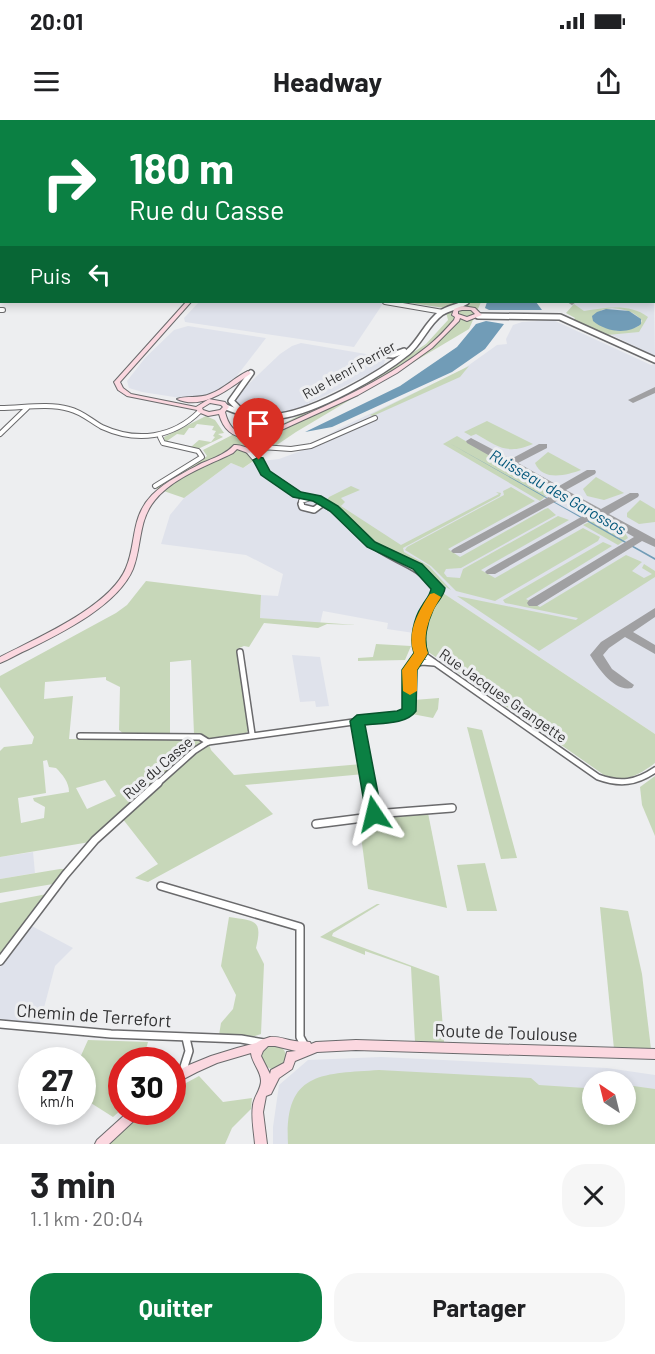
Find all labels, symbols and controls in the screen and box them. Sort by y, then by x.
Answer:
text: 20:01 [30,8,83,34]
icon: menu [30,65,63,98]
text: Headway [273,65,382,97]
icon: share [592,65,625,98]
text: 180 m [129,142,234,192]
icon: right [30,144,108,222]
text: Rue du Casse [129,193,284,225]
icon: left [83,258,116,291]
text: Puis [30,262,71,288]
street label: Rue Henri Perrier [299,337,398,402]
pin [233,398,284,460]
icon: arrive [242,407,275,440]
water label: Ruisseau des Garossos [487,445,630,539]
street label: Rue Jacques Grangette [436,644,571,746]
street label: Rue du Casse [119,732,196,802]
position arrow [342,782,406,846]
street label: Chemin de Terrefort [16,999,172,1031]
street label: Route de Toulouse [434,1019,578,1045]
speed limit sign: 30 [108,1047,186,1125]
text: 27 [41,1061,73,1097]
north arrow [582,1071,636,1125]
map controls [582,1071,636,1125]
text: km/h [40,1092,74,1110]
text: 3 min [30,1162,116,1205]
button: close [562,1164,625,1227]
text: 1.1 km · 20:04 [30,1206,143,1230]
button: Quitter [30,1273,322,1342]
button: Partager [334,1273,625,1342]

